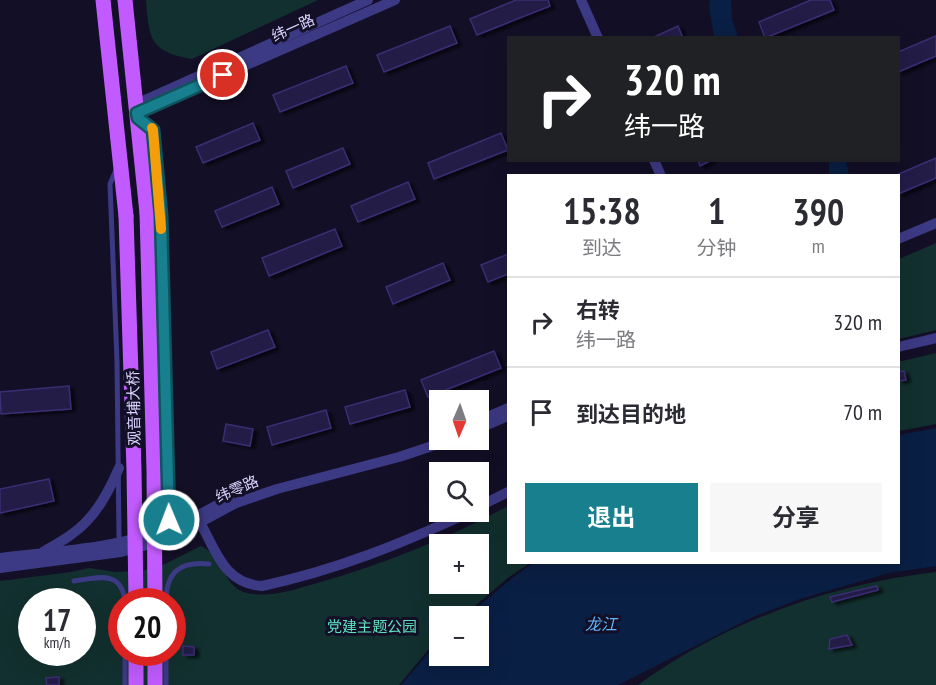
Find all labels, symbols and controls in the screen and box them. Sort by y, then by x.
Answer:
street label: 纬一路 [268,10,317,45]
pin [197,49,248,100]
text: 320 m [624,52,721,107]
icon: arrive [206,58,239,91]
icon: right [525,60,603,138]
text: 纬一路 [624,109,705,143]
text: 15:38 [563,187,641,234]
text: 1 [708,187,725,234]
text: 390 [793,188,844,235]
text: m [812,233,825,259]
text: 到达 [582,235,622,261]
text: 分钟 [697,235,737,261]
text: 右转 [576,296,620,324]
icon: right [525,306,558,339]
text: 320 m [833,308,882,336]
text: 纬一路 [576,327,636,353]
street label: 观音埔大桥 [123,370,144,446]
north arrow [429,390,489,450]
map controls [429,390,489,666]
icon: arrive [525,396,558,429]
text: 70 m [843,398,882,426]
text: 到达目的地 [576,400,686,428]
button: search [429,462,489,522]
street label: 纬零路 [212,471,261,506]
button: 退出 [525,483,698,552]
button: 分享 [710,483,882,552]
position arrow [137,488,201,552]
button: + [429,534,489,594]
speed limit sign: 20 [108,588,186,666]
text: 17 [43,600,71,639]
button: − [429,606,489,666]
water label: 龙江 [585,614,619,634]
park label: 党建主题公园 [327,617,417,636]
text: km/h [44,633,70,652]

